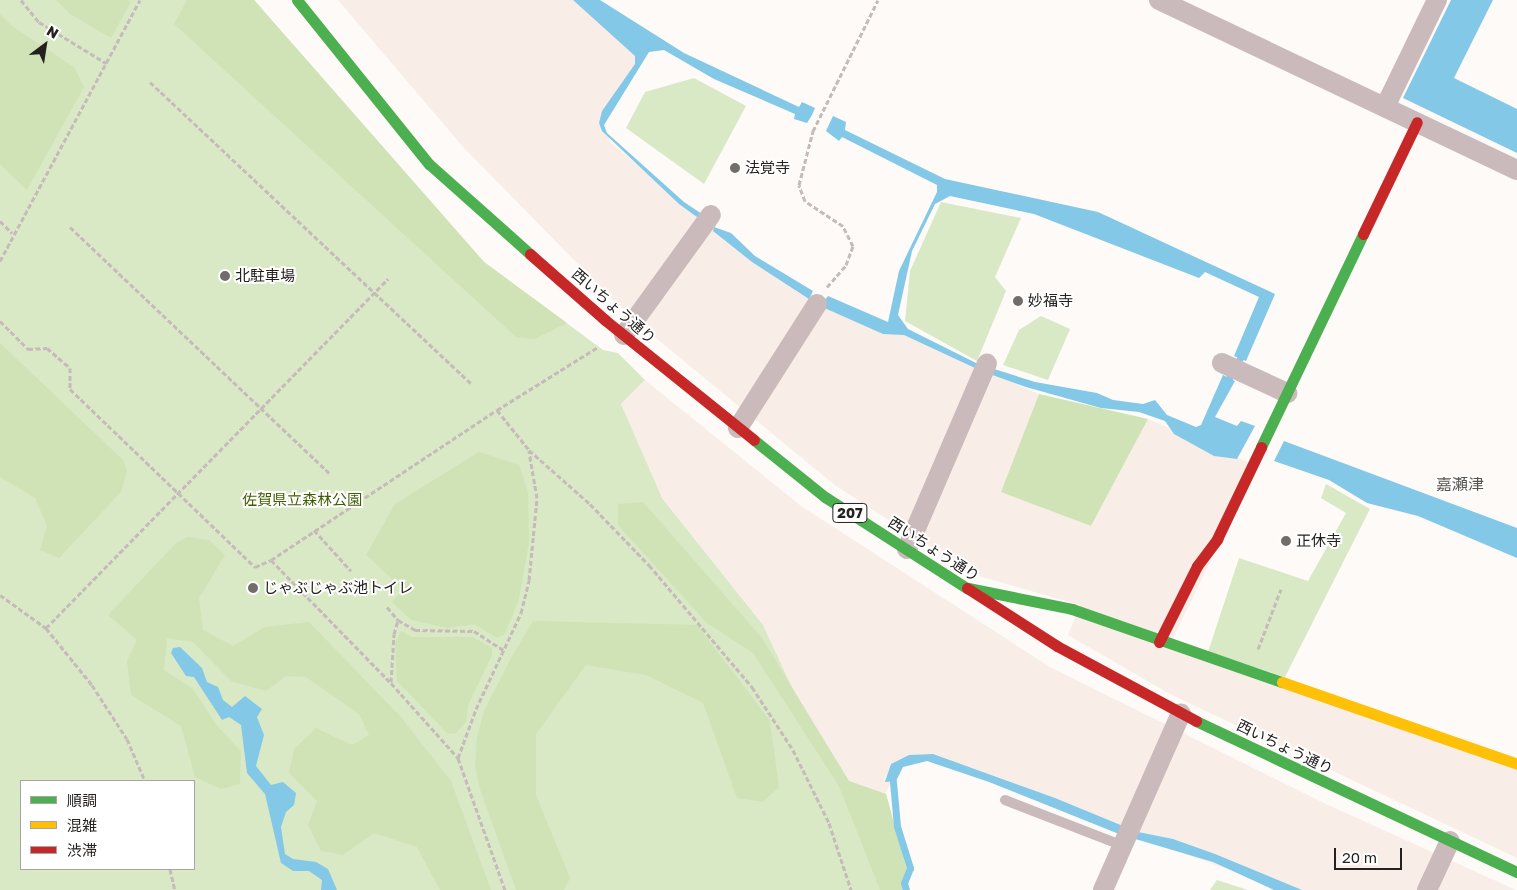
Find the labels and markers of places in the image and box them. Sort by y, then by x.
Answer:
place label: 法覚寺 [745,159,790,177]
marker: 法覚寺 [729,162,741,174]
place label: 北駐車場 [235,267,295,285]
marker: 北駐車場 [219,270,231,282]
place label: 妙福寺 [1028,292,1073,310]
marker: 妙福寺 [1012,295,1024,307]
place label: 正休寺 [1296,532,1341,550]
marker: 正休寺 [1280,535,1292,547]
place label: じゃぶじゃぶ池トイレ [263,579,413,597]
marker: じゃぶじゃぶ池トイレ [247,582,259,594]

